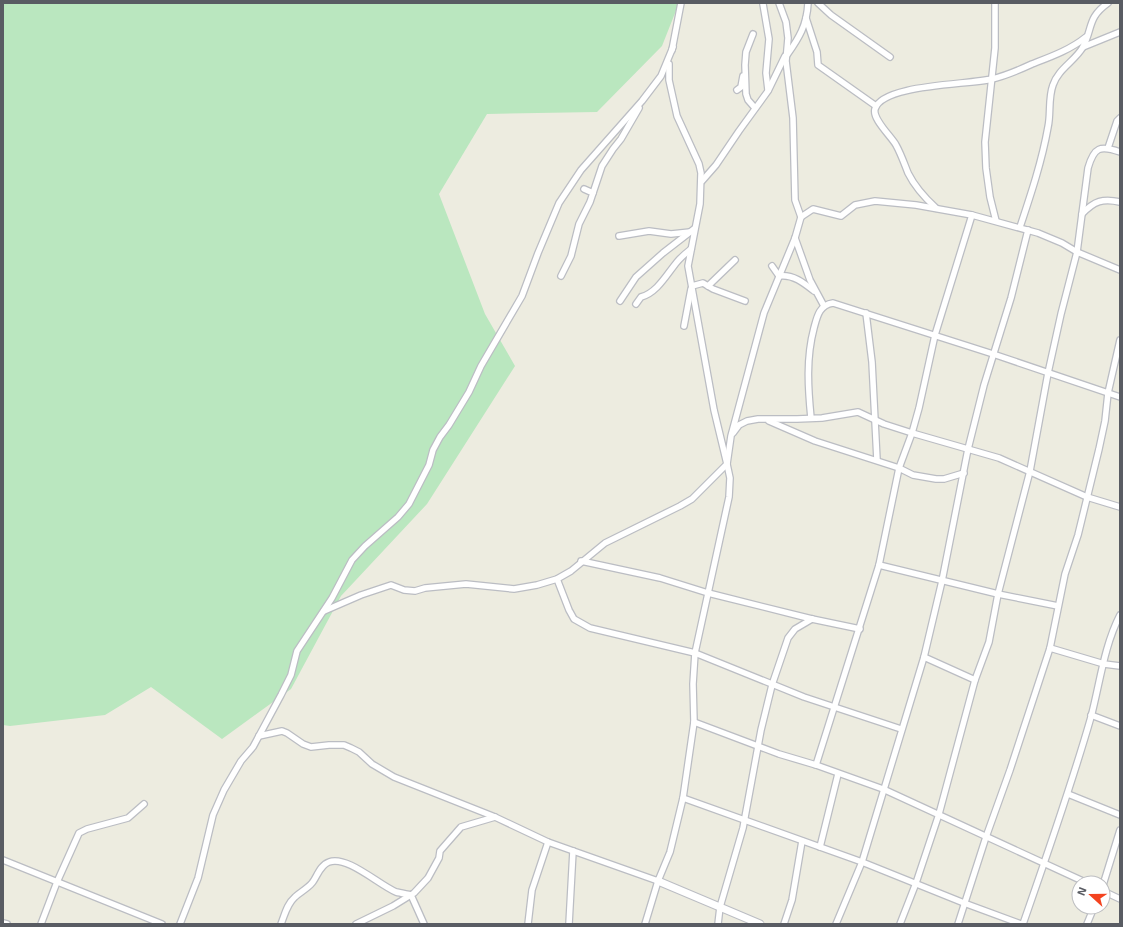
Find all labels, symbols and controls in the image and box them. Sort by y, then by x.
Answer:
north arrow [1071,875,1111,915]
text: N [1074,885,1089,897]

